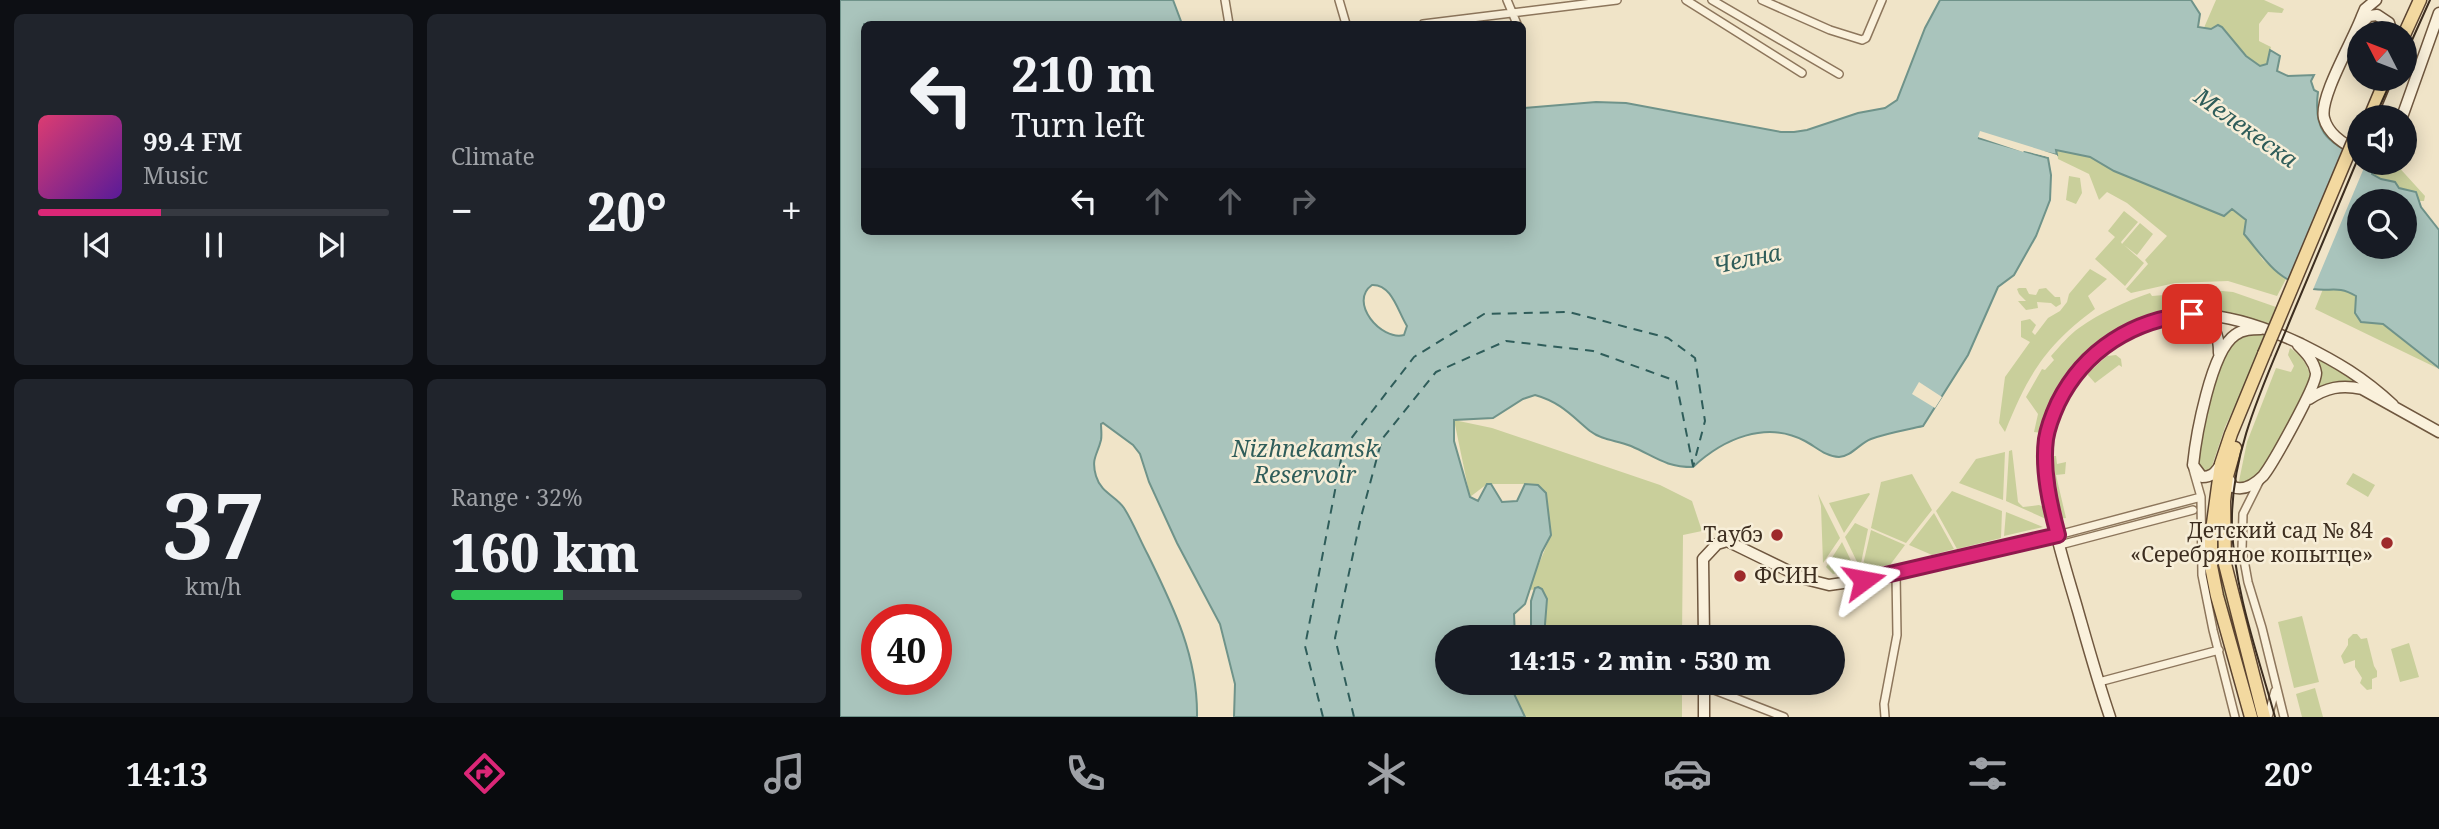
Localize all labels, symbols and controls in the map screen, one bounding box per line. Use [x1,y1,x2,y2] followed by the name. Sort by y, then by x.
[2347,21,2417,91] north arrow
[2347,21,2417,259] map controls
[1011,40,1155,106] text: 210 m
[896,49,987,140] icon: left
[2188,79,2305,175] water label: Мелекеска
[1011,103,1145,146] text: Turn left
[2347,105,2417,175] button: sound
[143,123,242,159] text: 99.4 FM
[451,140,535,172] text: Climate
[143,159,208,191] text: Music
[587,175,667,246] text: 20°
[1065,182,1103,220] icon: left
[1138,182,1176,220] icon: ahead
[1211,182,1249,220] icon: ahead
[1284,182,1322,220] icon: right
[451,184,473,236] text: −
[781,184,802,236] text: +
[2347,189,2417,259] button: search
[78,226,116,264] icon: previous
[195,226,233,264] icon: pause
[312,226,350,264] icon: next
[1710,235,1784,281] water label: Челна
[2162,284,2222,344] pin
[2173,295,2211,333] icon: arrive
[1231,432,1379,490] water label: Nizhnekamsk Reservoir
[162,462,265,586] text: 37
[451,481,583,513] text: Range · 32%
[451,516,639,587] text: 160 km
[2130,516,2373,568] place label: Детский сад № 84 «Серебряное копытце»
[1703,520,1763,548] place label: Таубэ
[1769,527,1785,543] marker: Таубэ
[2379,535,2395,551] marker: Детский сад № 84 «Серебряное копытце»
[1827,543,1901,617] position arrow
[1754,561,1819,589] place label: ФСИН
[1732,568,1748,584] marker: ФСИН
[185,570,242,602] text: km/h
[861,604,952,695] speed limit sign: 40
[1509,642,1771,678] text: 14:15 · 2 min · 530 m
[460,749,509,798] icon: directions
[760,749,809,798] icon: music
[1061,749,1110,798] icon: phone
[1362,749,1411,798] icon: climate
[1663,749,1712,798] icon: car
[1963,749,2012,798] icon: filters
[126,752,208,795] text: 14:13
[2264,752,2313,795] text: 20°

